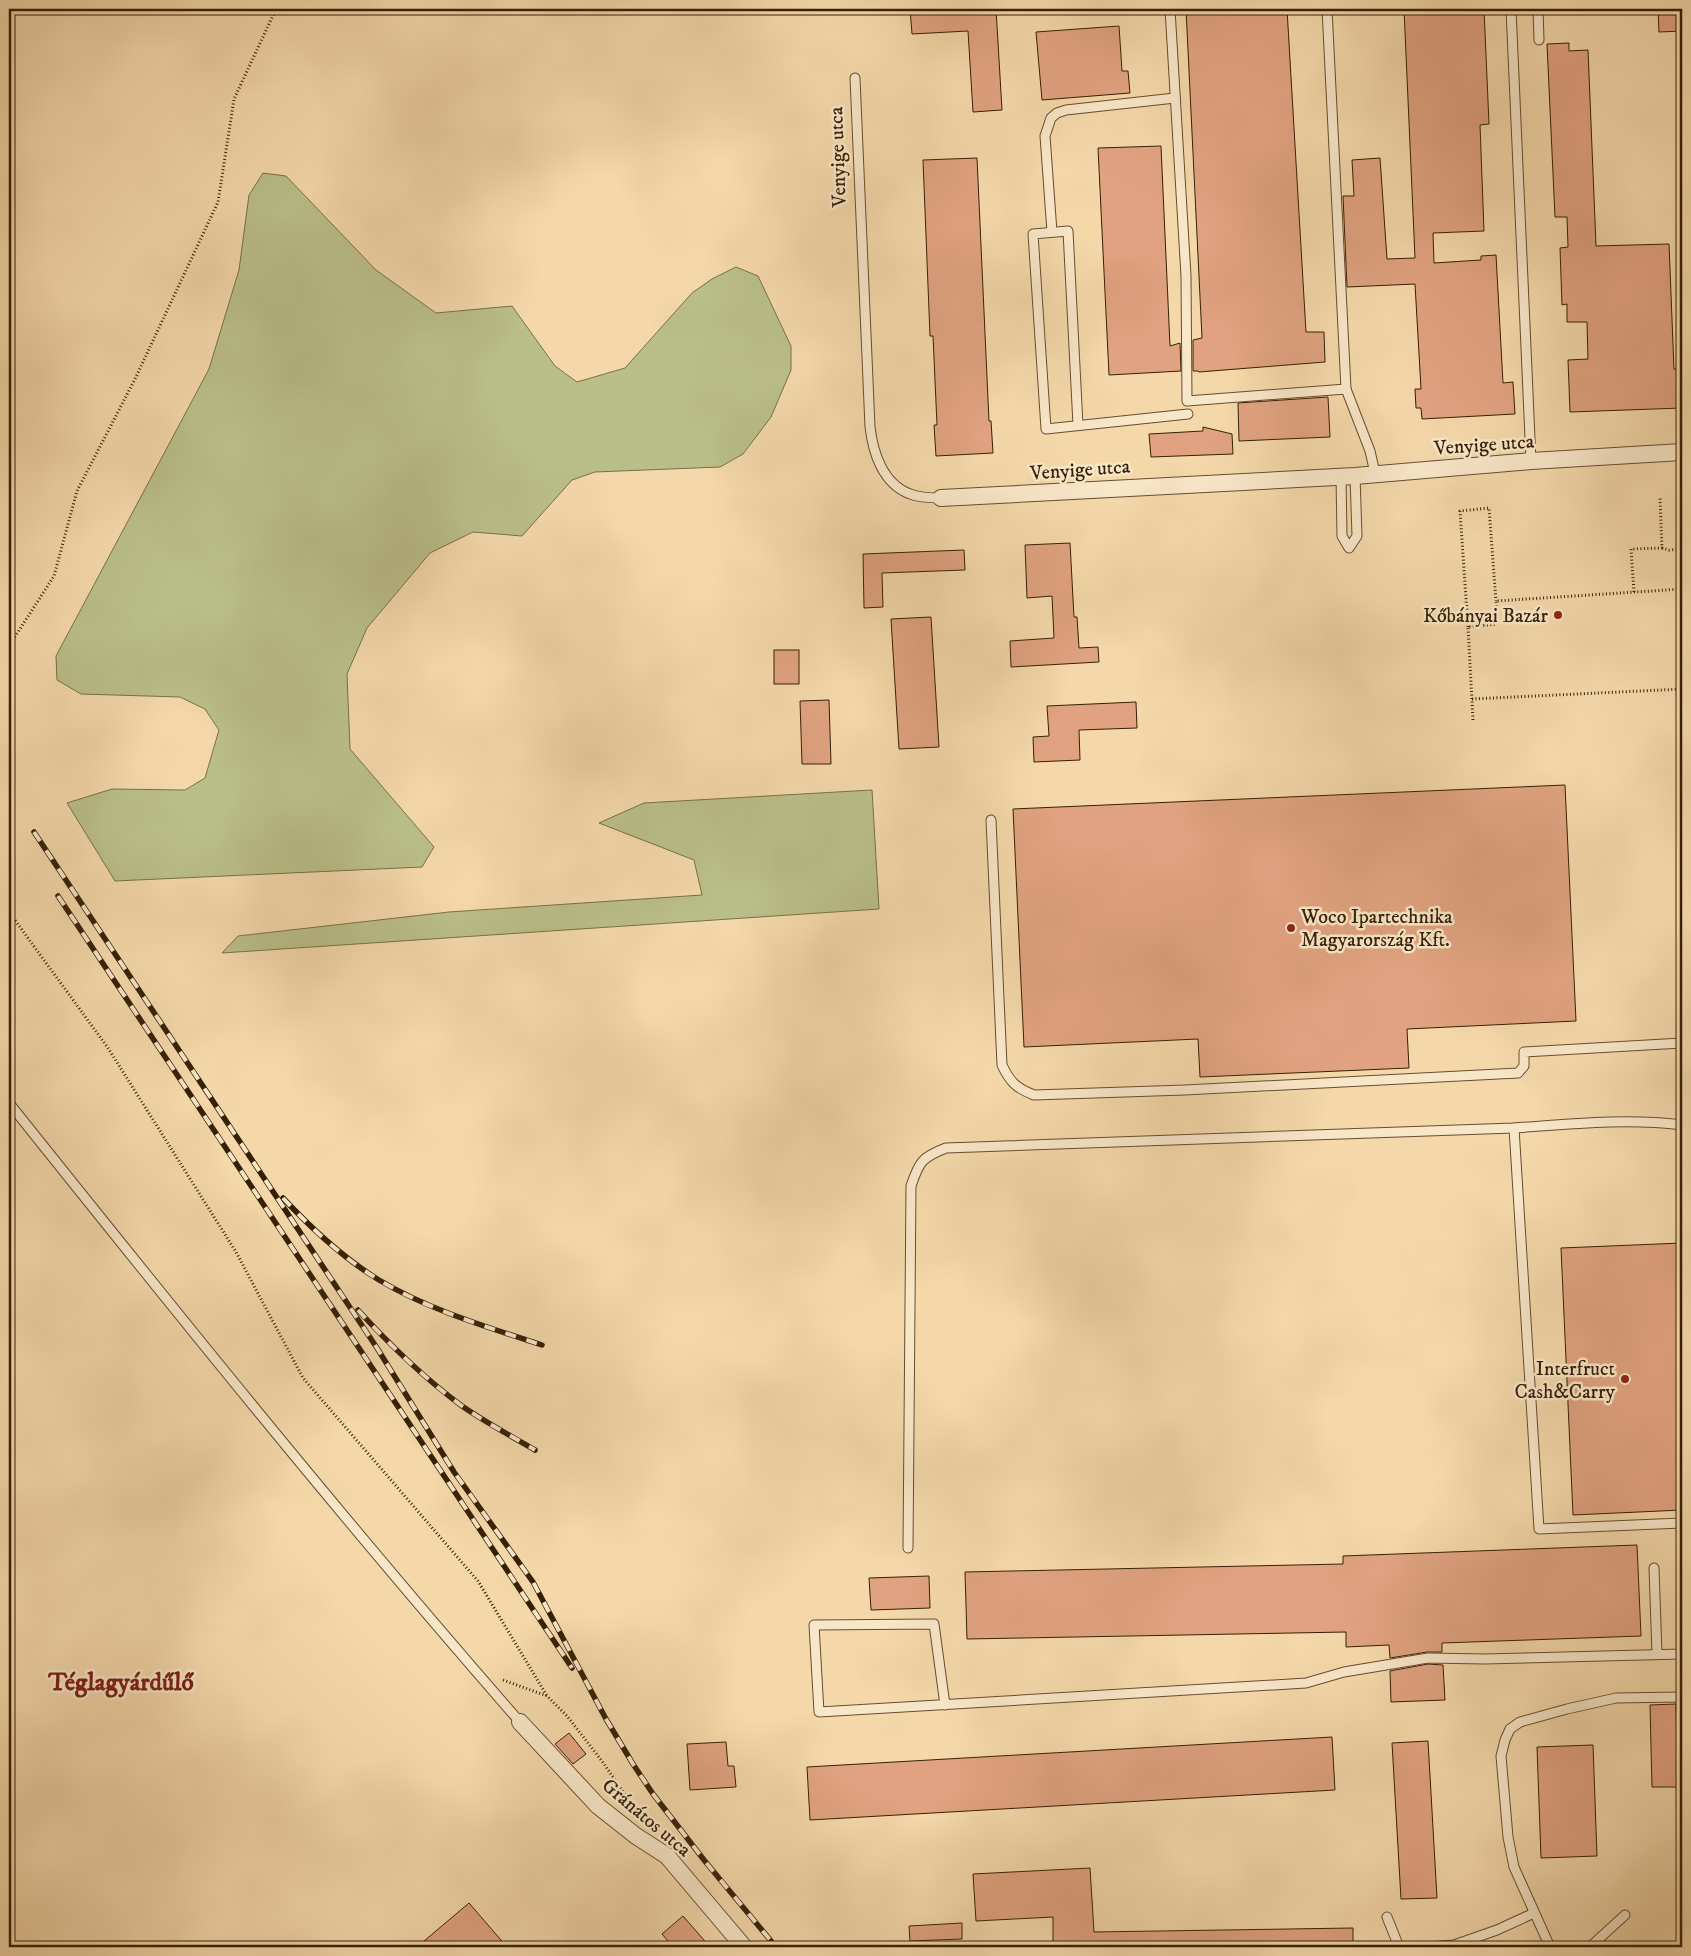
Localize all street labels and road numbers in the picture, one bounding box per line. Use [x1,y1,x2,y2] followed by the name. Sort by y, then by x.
[824,106,853,209] street label: Venyige utca
[1432,429,1536,462] street label: Venyige utca
[1028,454,1132,487] street label: Venyige utca
[596,1773,696,1863] street label: Gránátos utca

